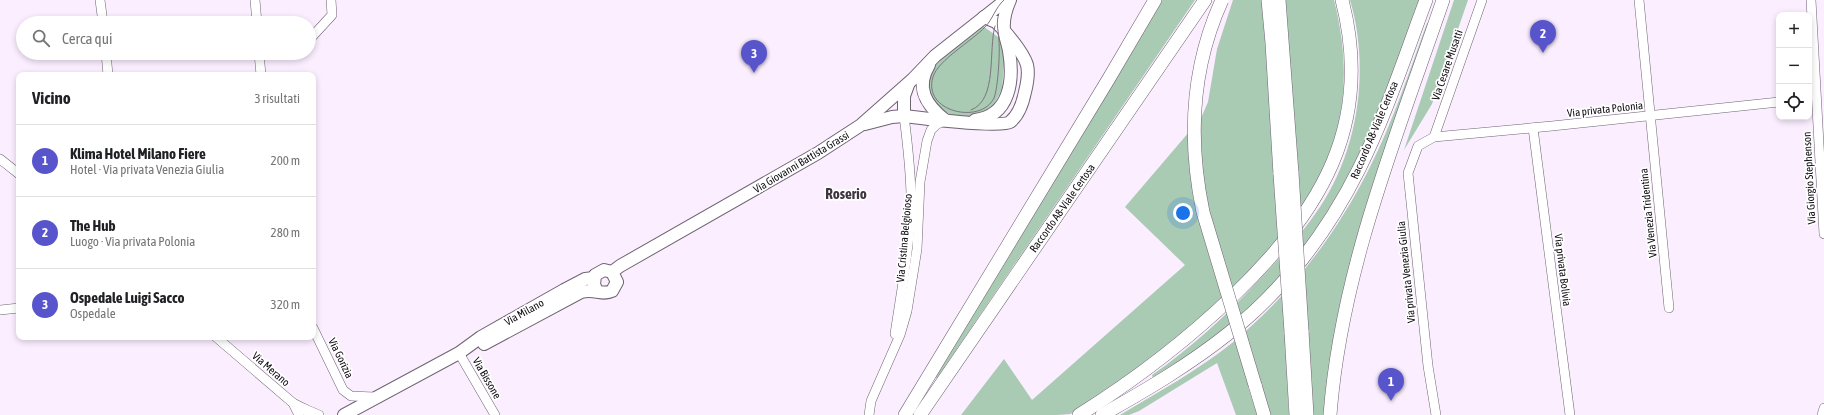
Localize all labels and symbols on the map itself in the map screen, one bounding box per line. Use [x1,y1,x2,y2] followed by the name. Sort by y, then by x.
[1530,20,1556,53] pin: 2
[1429,28,1465,102] street label: Via Cesare Musatti
[741,40,767,73] pin: 3
[1348,79,1400,181] street label: Raccordo A8-Viale Certosa
[1566,99,1644,119] street label: Via privata Polonia
[751,129,851,195] street label: Via Giovanni Battista Grassi
[1801,131,1817,225] street label: Via Giorgio Stephenson
[1027,162,1097,254] street label: Raccordo A8-Viale Certosa
[1637,168,1659,258] street label: Via Venezia Tridentina
[825,185,867,202] district label: Roserio
[894,193,914,283] street label: Via Cristina Belgioioso
[1173,203,1193,223] your location
[1395,220,1417,324] street label: Via privata Venezia Giulia
[1553,233,1573,307] street label: Via privata Bolivia
[502,296,546,328] street label: Via Milano
[326,336,356,380] street label: Via Gorizia
[250,350,292,388] street label: Via Merano
[470,355,504,401] street label: Via Bissone
[1378,368,1404,401] pin: 1

